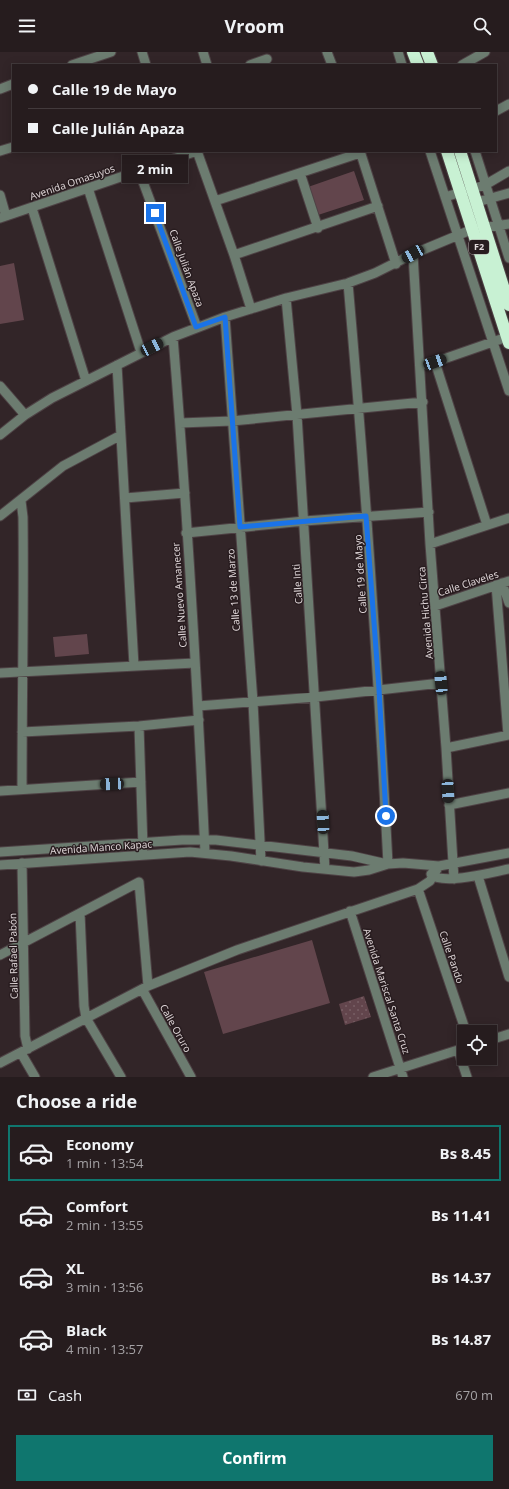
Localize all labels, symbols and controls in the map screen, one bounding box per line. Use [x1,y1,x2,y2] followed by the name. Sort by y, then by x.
[225,14,284,38] text: Vroom
[16,15,38,37] icon: menu
[471,15,493,37] icon: search
[52,79,177,99] text: Calle 19 de Mayo
[52,118,185,138] text: Calle Julián Apaza
[122,155,188,183] callout: 2 min
[137,160,173,178] text: 2 min
[28,161,117,203] street label: Avenida Omasuyos
[146,204,164,222] route end
[166,227,208,309] street label: Calle Julián Apaza
[469,240,489,254] road number: F2
[400,243,426,265] car
[139,336,165,358] car
[422,352,448,372] car
[350,534,370,614] street label: Calle 19 de Mayo
[168,542,190,648] street label: Calle Nuevo Amanecer
[223,548,243,632] street label: Calle 13 de Marzo
[289,563,305,605] street label: Calle Inti
[414,566,436,660] street label: Avenida Hichu Circa
[436,567,500,599] street label: Calle Claveles
[434,671,448,695] car
[100,777,124,791] car
[441,779,455,803] car
[377,807,395,825] route start
[316,810,330,834] car
[50,836,153,858] street label: Avenida Manco Kapac
[5,913,21,999] street label: Calle Rafael Pabón
[360,926,414,1056] street label: Avenida Mariscal Santa Cruz
[436,929,468,985] street label: Calle Pando
[157,1001,195,1055] street label: Calle Oruro
[457,1025,497,1065] map controls
[457,1025,497,1065] button: locate
[16,1089,137,1113] text: Choose a ride
[66,1134,134,1154] text: Economy
[18,1135,54,1171] icon: car
[440,1143,491,1163] text: Bs 8.45
[66,1154,143,1172] text: 1 min · 13:54
[66,1196,128,1216] text: Comfort
[18,1197,54,1233] icon: car
[431,1205,491,1225] text: Bs 11.41
[66,1216,143,1234] text: 2 min · 13:55
[66,1258,84,1278] text: XL
[18,1259,54,1295] icon: car
[431,1267,491,1287] text: Bs 14.37
[66,1278,143,1296] text: 3 min · 13:56
[66,1320,107,1340] text: Black
[18,1321,54,1357] icon: car
[431,1329,491,1349] text: Bs 14.87
[66,1340,143,1358] text: 4 min · 13:57
[16,1384,38,1406] icon: cash
[48,1385,82,1405] text: Cash
[455,1386,493,1404] text: 670 m
[16,1435,493,1481] button: Confirm

